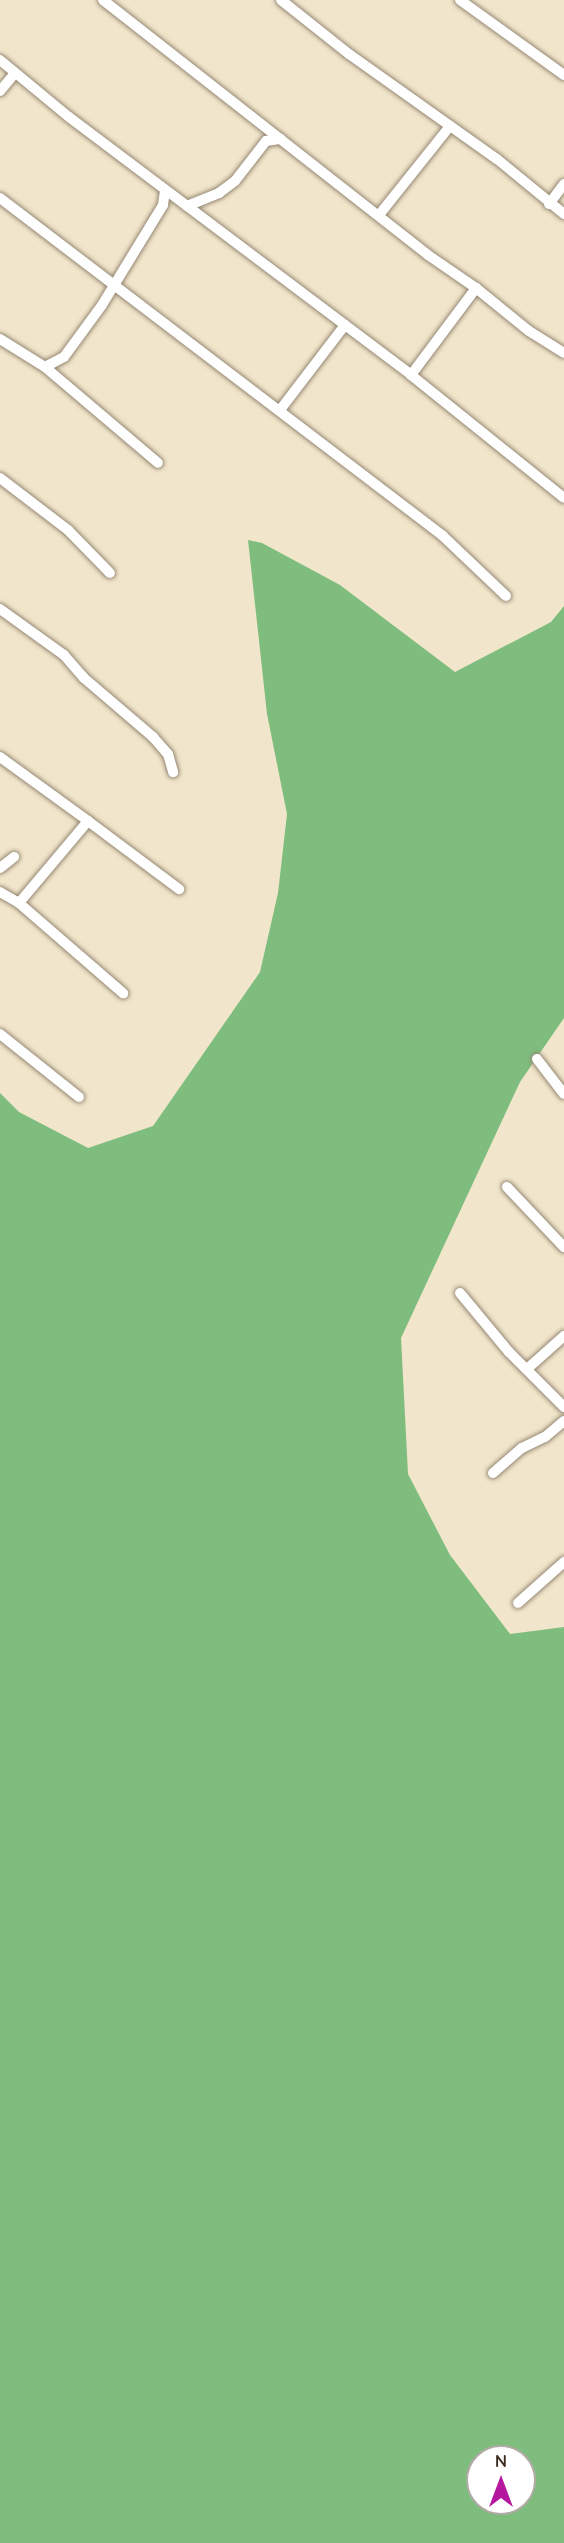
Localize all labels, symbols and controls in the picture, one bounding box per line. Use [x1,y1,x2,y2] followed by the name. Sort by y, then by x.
[466,2445,536,2515] north arrow
[495,2450,507,2472] text: N

